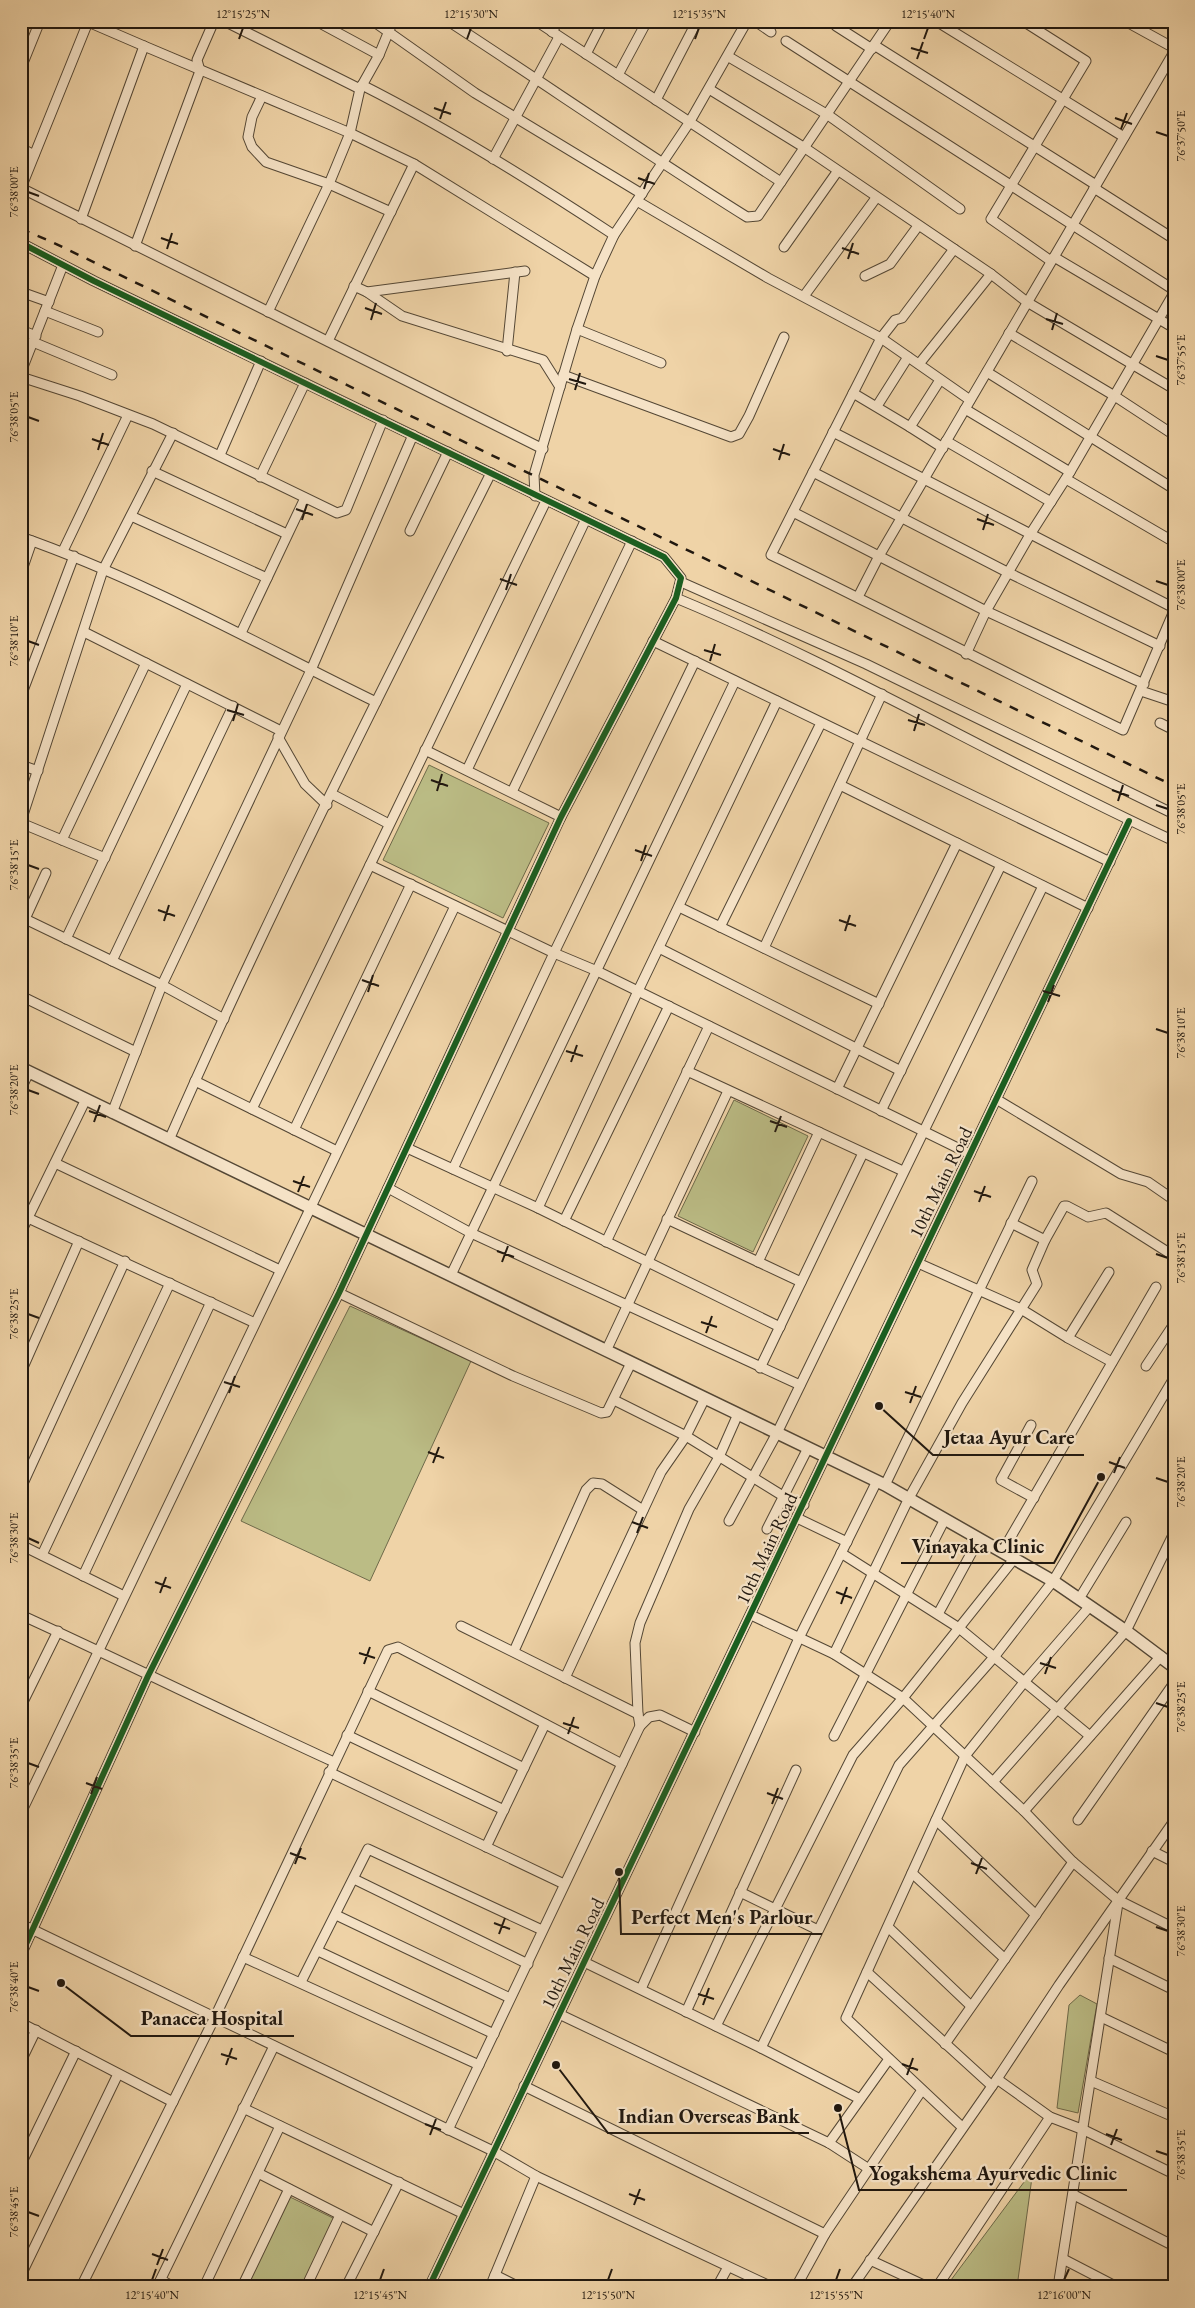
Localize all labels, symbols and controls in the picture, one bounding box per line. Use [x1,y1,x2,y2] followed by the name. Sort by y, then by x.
[216,6,270,22] text: 12°15'25"N
[444,6,498,22] text: 12°15'30"N
[672,6,726,22] text: 12°15'35"N
[901,6,955,22] text: 12°15'40"N
[1173,110,1189,162] text: 76°37'50"E
[6,166,22,218] text: 76°38'00"E
[1173,334,1189,386] text: 76°37'55"E
[6,391,22,443] text: 76°38'05"E
[1173,559,1189,611] text: 76°38'00"E
[6,615,22,667] text: 76°38'10"E
[1173,783,1189,835] text: 76°38'05"E
[6,839,22,891] text: 76°38'15"E
[1173,1007,1189,1059] text: 76°38'10"E
[6,1064,22,1116] text: 76°38'20"E
[903,1122,978,1242] street label: 10th Main Road
[1173,1232,1189,1284] text: 76°38'15"E
[6,1288,22,1340] text: 76°38'25"E
[933,1420,1084,1455] callout: Jetaa Ayur Care
[942,1424,1074,1450] text: Jetaa Ayur Care
[1173,1456,1189,1508] text: 76°38'20"E
[730,1488,803,1608] street label: 10th Main Road
[6,1512,22,1564] text: 76°38'30"E
[901,1528,1054,1563] callout: Vinayaka Clinic
[912,1533,1044,1559] text: Vinayaka Clinic
[1173,1681,1189,1733] text: 76°38'25"E
[6,1737,22,1789] text: 76°38'35"E
[535,1893,610,2013] street label: 10th Main Road
[621,1899,822,1934] callout: Perfect Men's Parlour
[631,1904,813,1930] text: Perfect Men's Parlour
[1173,1905,1189,1957] text: 76°38'30"E
[6,1961,22,2013] text: 76°38'40"E
[131,2001,294,2036] callout: Panacea Hospital
[141,2005,284,2031] text: Panacea Hospital
[608,2098,809,2133] callout: Indian Overseas Bank
[618,2103,801,2129] text: Indian Overseas Bank
[1173,2129,1189,2181] text: 76°38'35"E
[859,2155,1127,2190] callout: Yogakshema Ayurvedic Clinic
[869,2160,1117,2186] text: Yogakshema Ayurvedic Clinic
[6,2186,22,2238] text: 76°38'45"E
[125,2287,179,2303] text: 12°15'40"N
[353,2287,407,2303] text: 12°15'45"N
[581,2287,635,2303] text: 12°15'50"N
[809,2287,863,2303] text: 12°15'55"N
[1037,2287,1091,2303] text: 12°16'00"N

